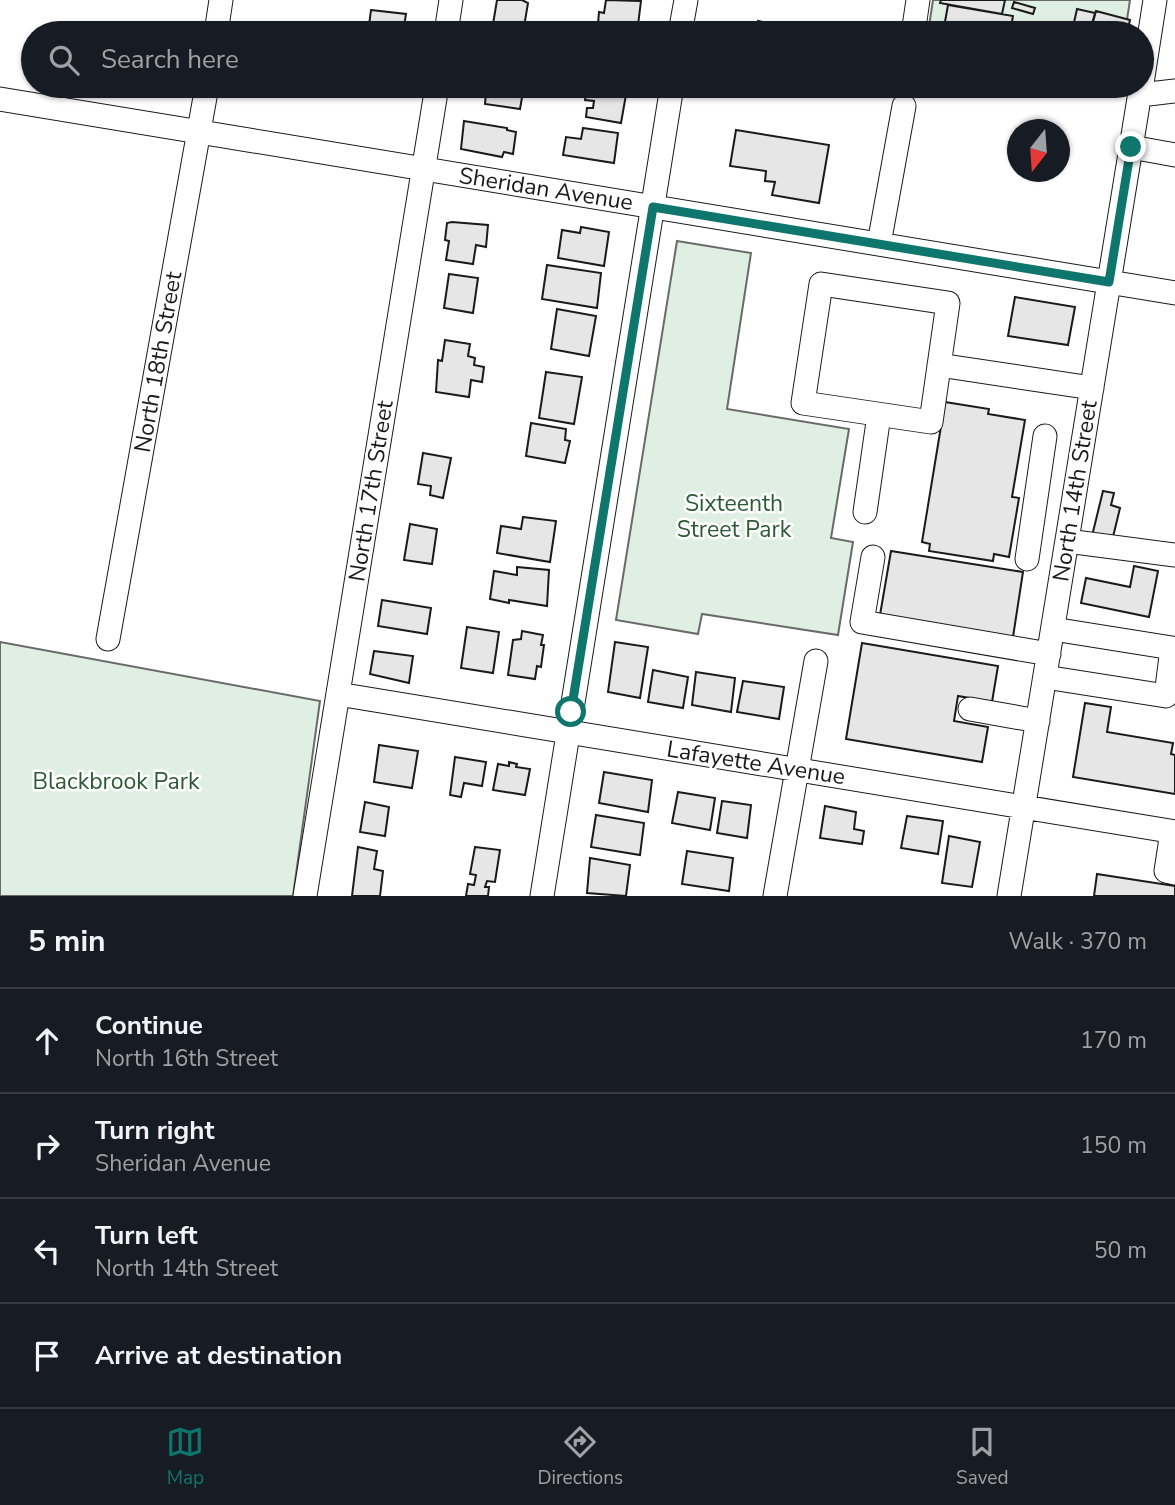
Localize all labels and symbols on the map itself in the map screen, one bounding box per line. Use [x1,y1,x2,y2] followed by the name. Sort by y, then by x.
[1007,119,1070,182] north arrow
[1115,131,1146,162] route end
[457,160,635,218] street label: Sheridan Avenue
[127,268,189,455] street label: North 18th Street
[341,397,401,584] street label: North 17th Street
[1045,397,1105,584] street label: North 14th Street
[677,488,792,545] park label: Sixteenth Street Park
[555,696,586,727] route start
[665,734,847,792] street label: Lafayette Avenue
[32,766,200,797] park label: Blackbrook Park

